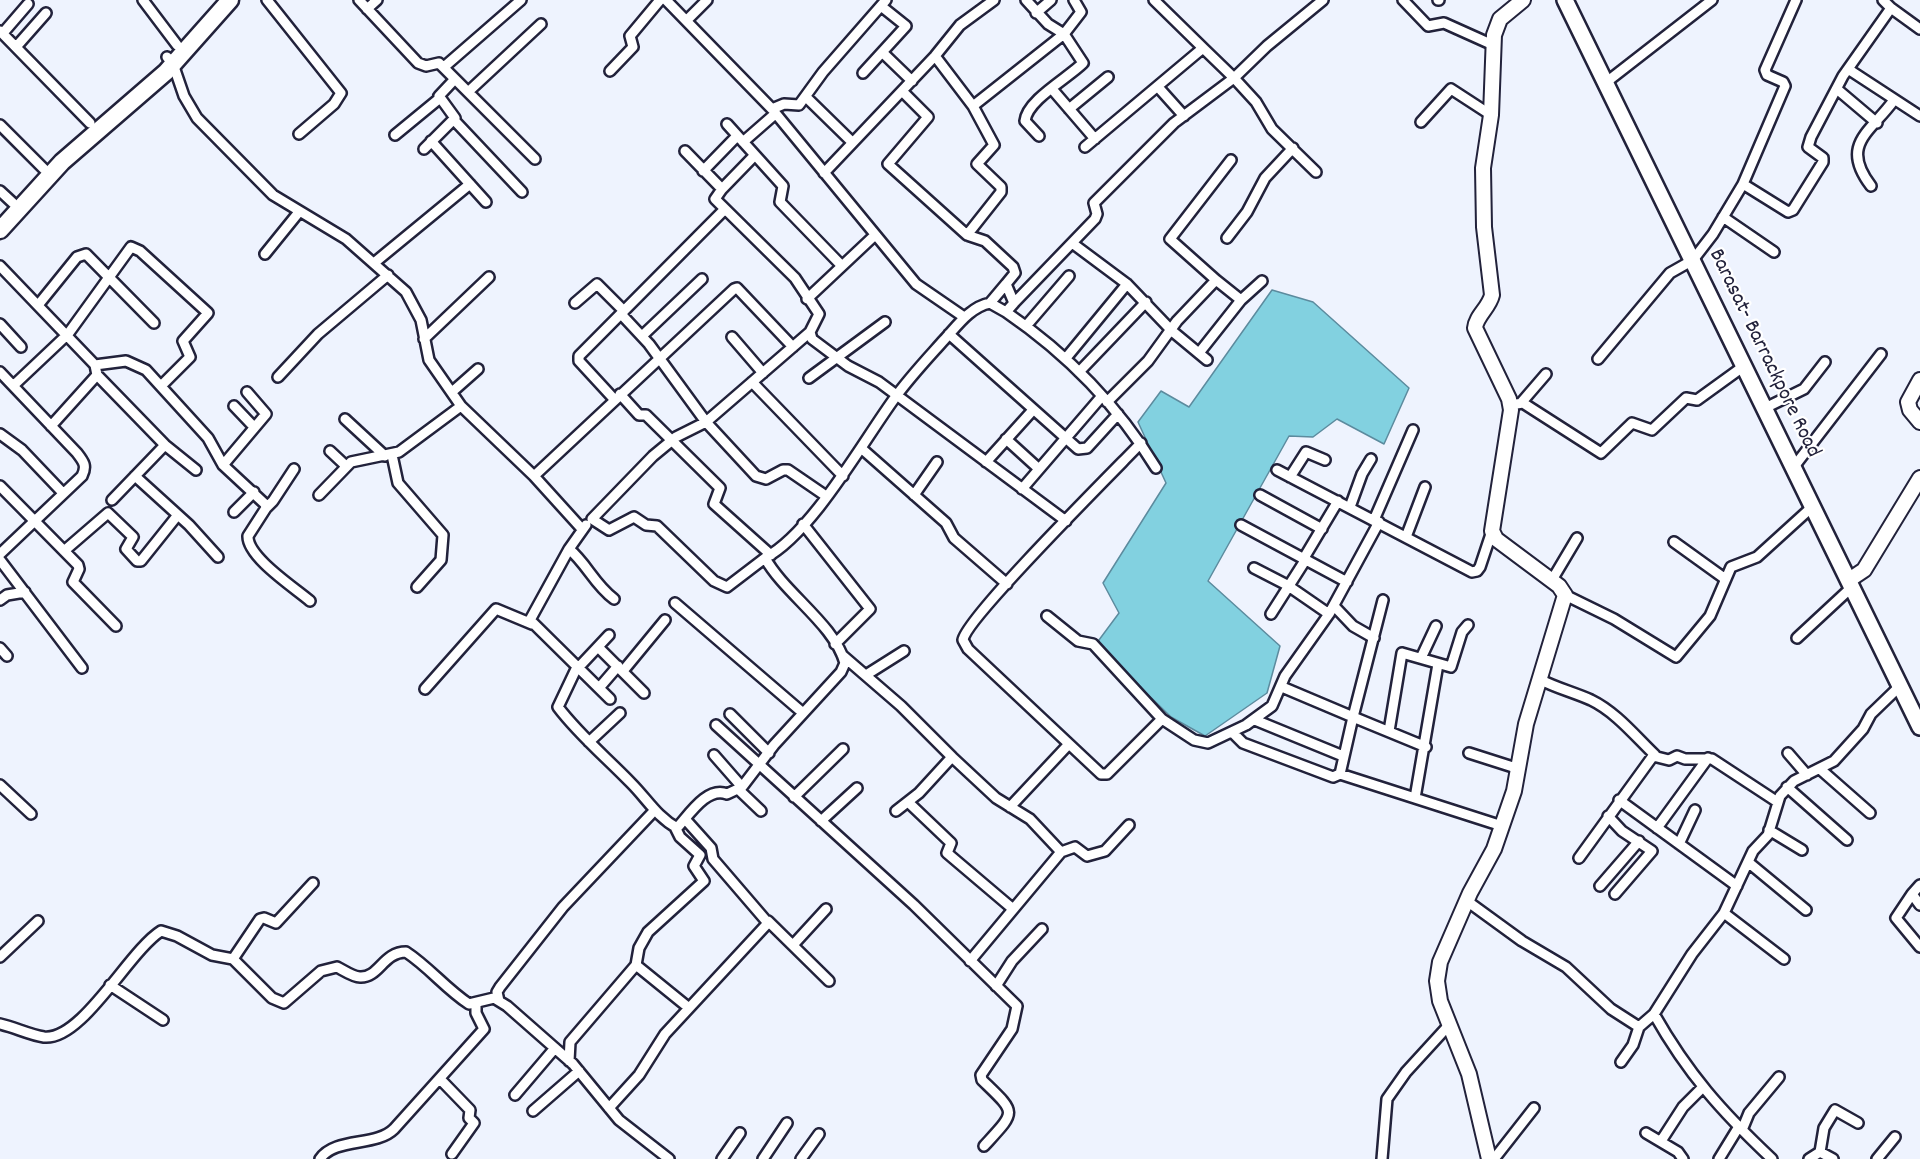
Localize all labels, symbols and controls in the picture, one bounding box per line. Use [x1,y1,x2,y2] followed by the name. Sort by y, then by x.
[1701,245,1825,463] street label: Barasat- Barrackpore Road

